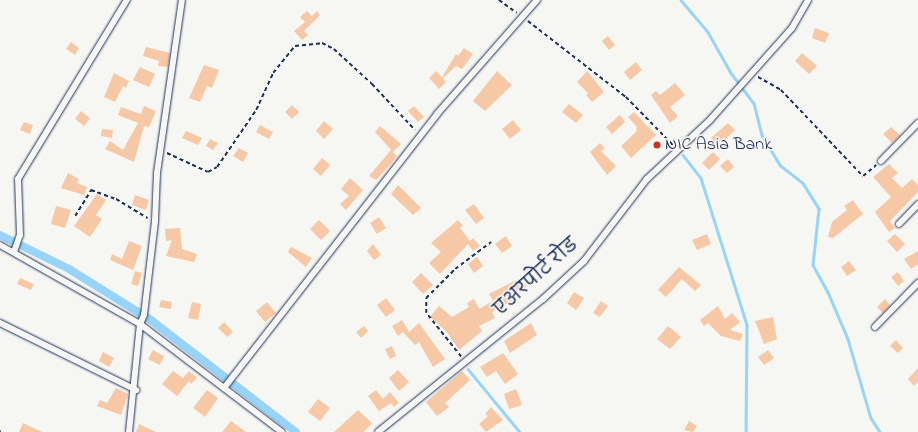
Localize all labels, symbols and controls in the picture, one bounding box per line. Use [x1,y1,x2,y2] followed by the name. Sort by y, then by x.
[665,134,772,156] place label: NIC Asia Bank
[652,140,662,150] marker: NIC Asia Bank
[491,235,583,321] street label: एअरपोर्ट रोड

